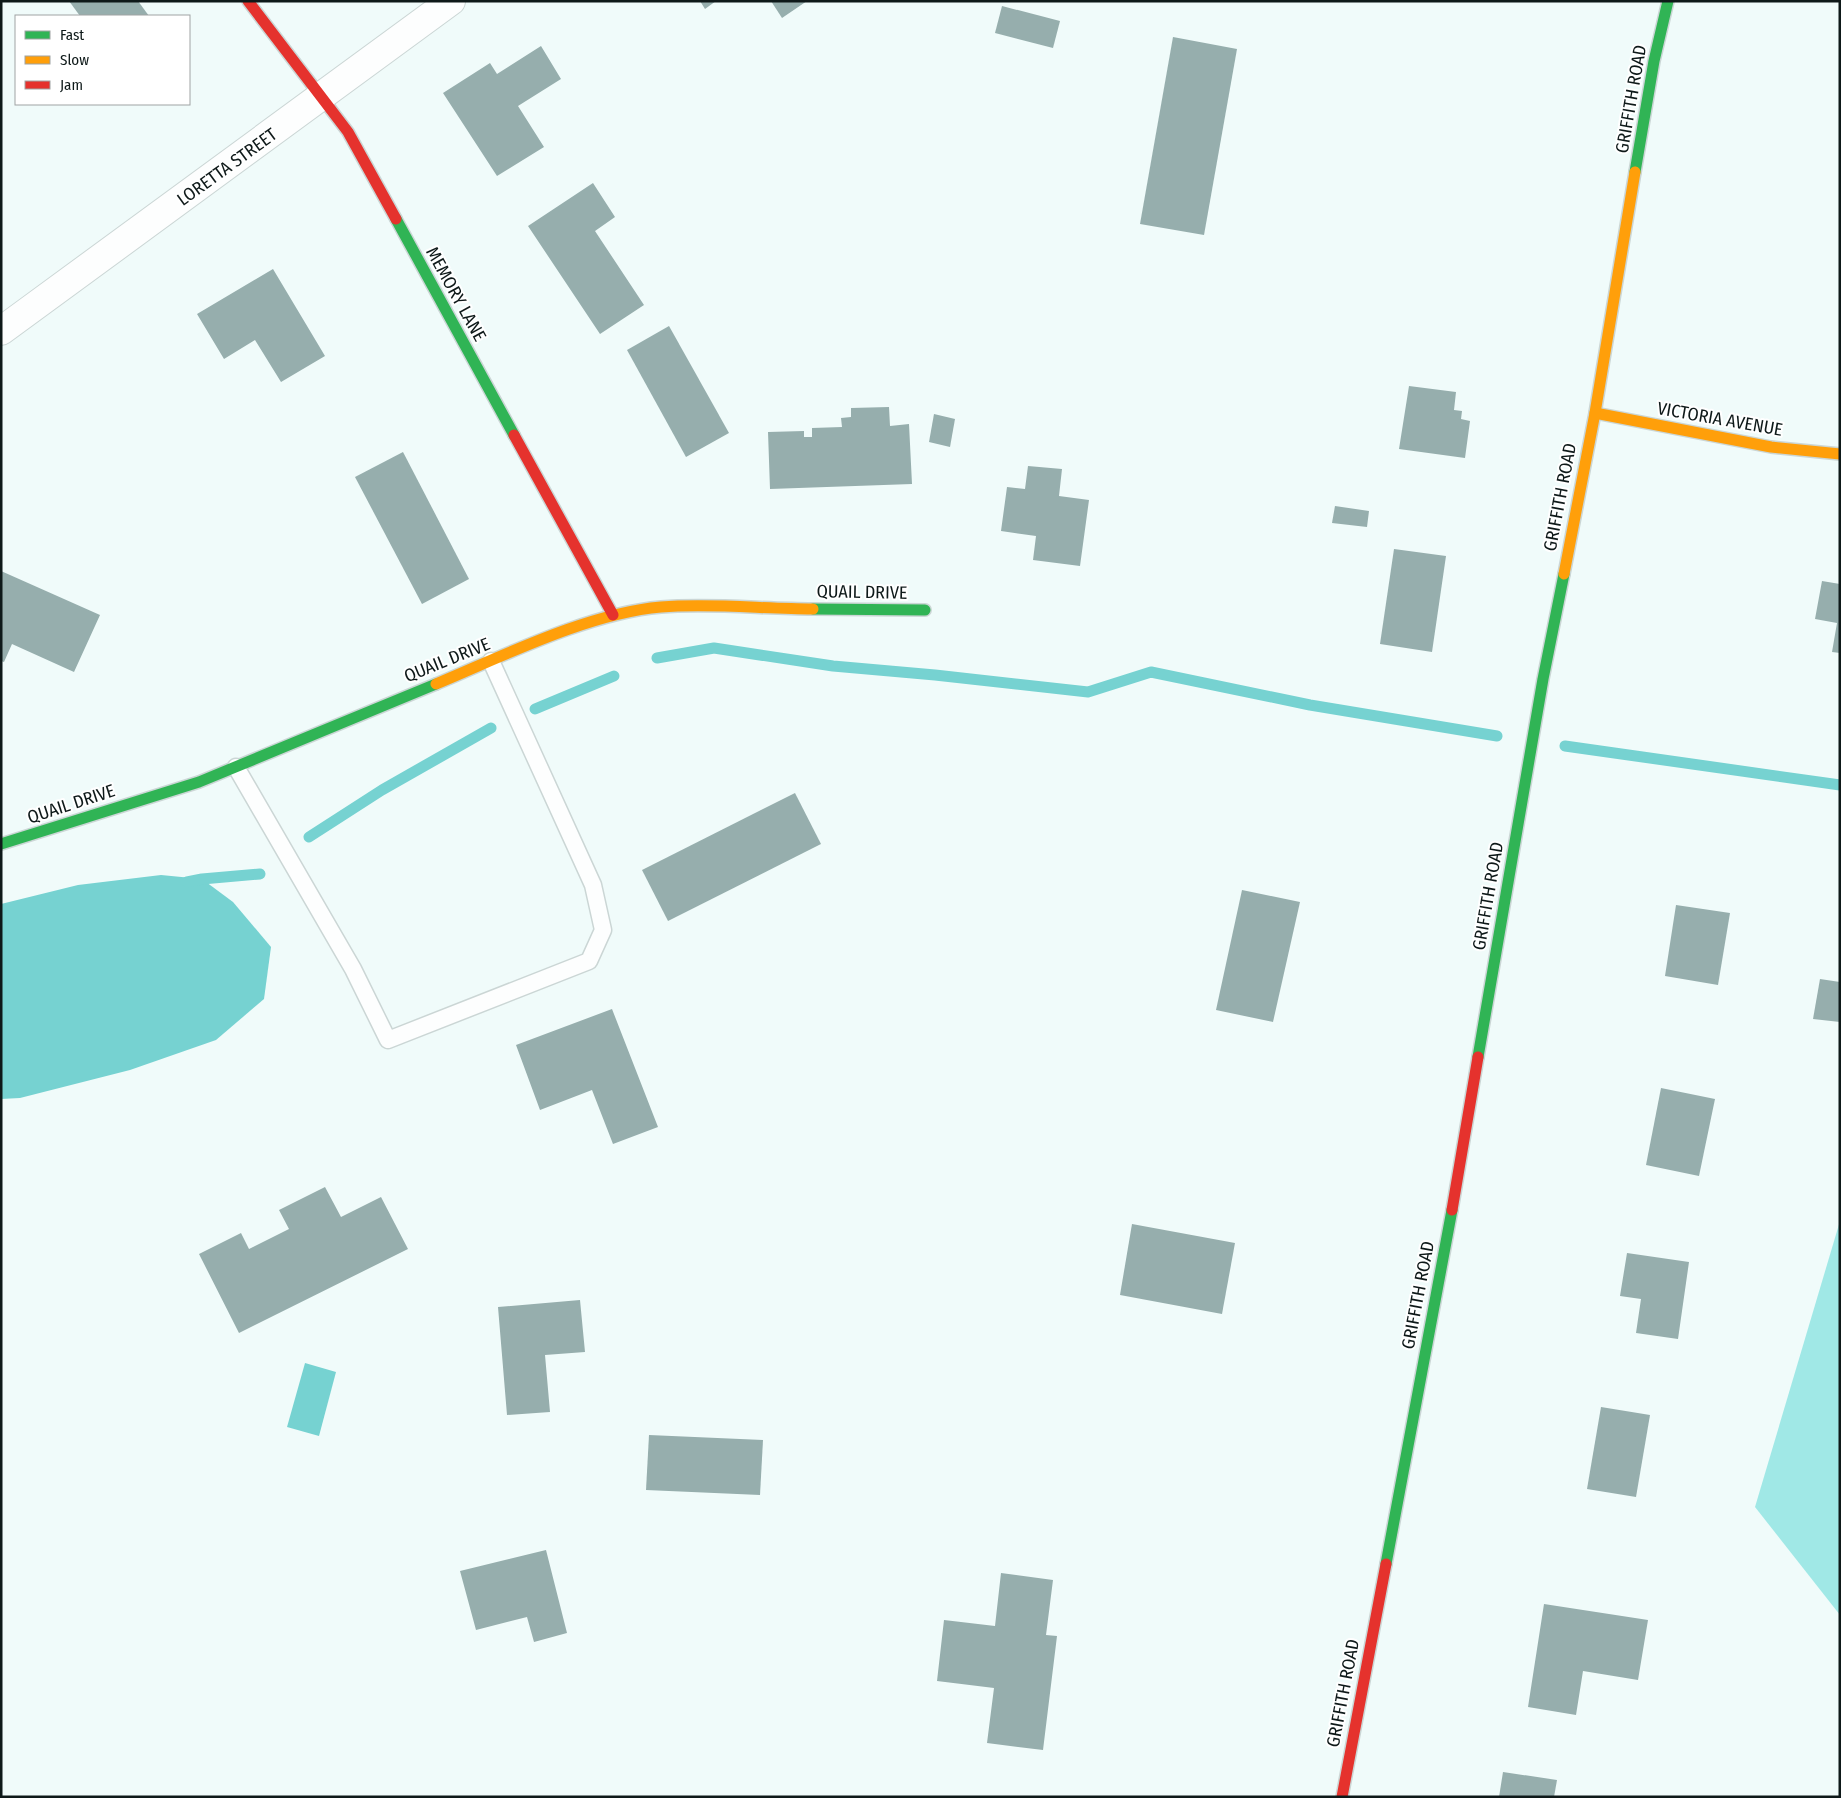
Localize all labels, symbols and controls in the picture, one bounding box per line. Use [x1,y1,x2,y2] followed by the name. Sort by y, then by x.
[15,15,190,105] legend
[60,26,84,44] text: Fast
[1611,43,1651,155] street label: GRIFFITH ROAD
[60,51,89,69] text: Slow
[60,76,83,94] text: Jam
[173,123,282,211] street label: LORETTA STREET
[421,243,491,345] street label: MEMORY LANE
[1656,397,1784,441] street label: VICTORIA AVENUE
[1539,441,1581,553] street label: GRIFFITH ROAD
[816,580,908,604] street label: QUAIL DRIVE
[401,633,493,687] street label: QUAIL DRIVE
[24,780,118,828] street label: QUAIL DRIVE
[1468,840,1508,952] street label: GRIFFITH ROAD
[1397,1239,1439,1351] street label: GRIFFITH ROAD
[1322,1637,1364,1749] street label: GRIFFITH ROAD

